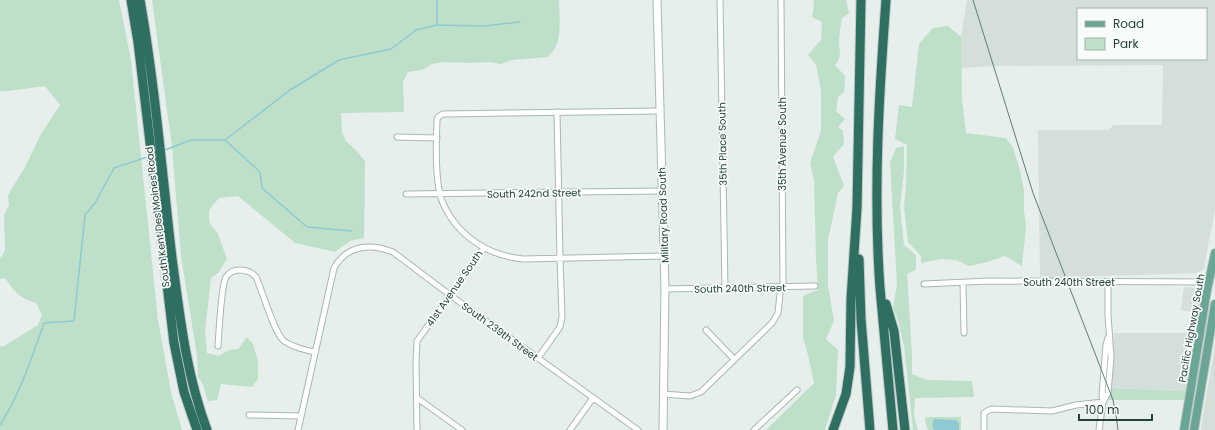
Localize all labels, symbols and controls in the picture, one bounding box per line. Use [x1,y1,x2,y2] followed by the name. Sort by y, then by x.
[1077,8,1207,60] legend
[1113,15,1144,32] text: Road
[1113,35,1140,52] text: Park
[775,97,790,191] street label: 35th Avenue South
[714,102,731,186] street label: 35th Place South
[141,146,174,288] street label: South Kent Des Moines Road
[654,167,673,263] street label: Military Road South
[487,185,582,202] street label: South 242nd Street
[422,247,486,329] street label: 41st Avenue South
[1175,273,1208,384] street label: Pacific Highway South
[1023,275,1115,290] street label: South 240th Street
[694,280,786,297] street label: South 240th Street
[458,299,541,365] street label: South 239th Street
[1079,396,1152,422] scale bar
[1085,401,1119,418] text: 100 m

